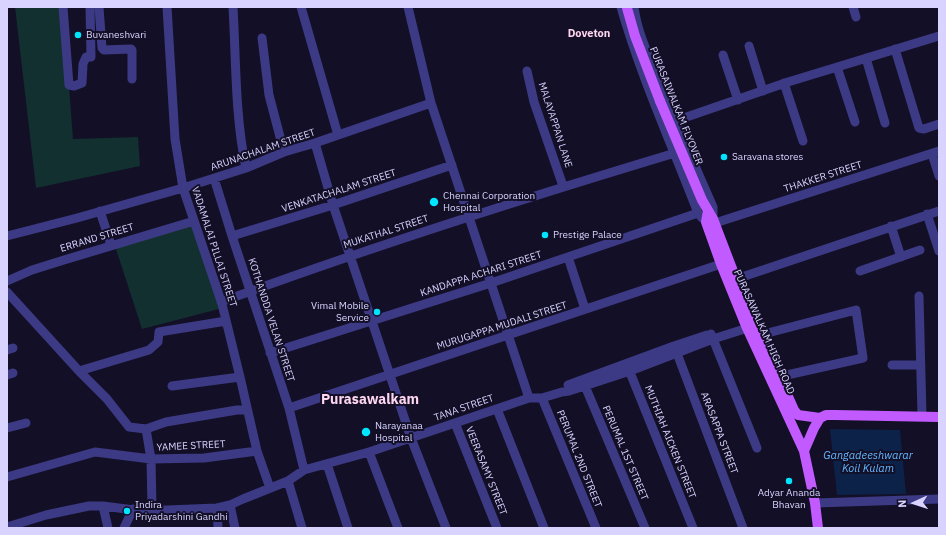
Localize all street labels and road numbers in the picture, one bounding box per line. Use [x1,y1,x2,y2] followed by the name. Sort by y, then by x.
[647,45,705,167] street label: PURASAIWALKAM FLYOVER
[535,81,575,169] street label: MALAYAPPAN LANE
[209,126,317,174] street label: ARUNACHALAM STREET
[782,159,864,195] street label: THAKKER STREET
[280,167,398,215] street label: VENKATACHALAM STREET
[189,185,239,309] street label: VADAMALAI PILLAI STREET
[342,213,430,251] street label: MUKATHAL STREET
[59,221,135,255] street label: ERRAND STREET
[419,249,543,299] street label: KANDAPPA ACHARI STREET
[245,257,297,383] street label: KOTHANDDA VELAN STREET
[731,268,797,396] street label: PURASAWALKAM HIGH ROAD
[435,299,569,353] street label: MURUGAPPA MUDALI STREET
[642,384,698,500] street label: MUTHIAH AICKEN STREET
[698,390,740,476] street label: ARASAPPA STREET
[432,392,496,424] street label: TANA STREET
[600,404,650,502] street label: PERUMAL 1ST STREET
[554,408,604,510] street label: PERUMAL 2ND STREET
[463,425,509,517] street label: VEERASAMY STREET
[156,438,226,454] street label: YAMEE STREET

